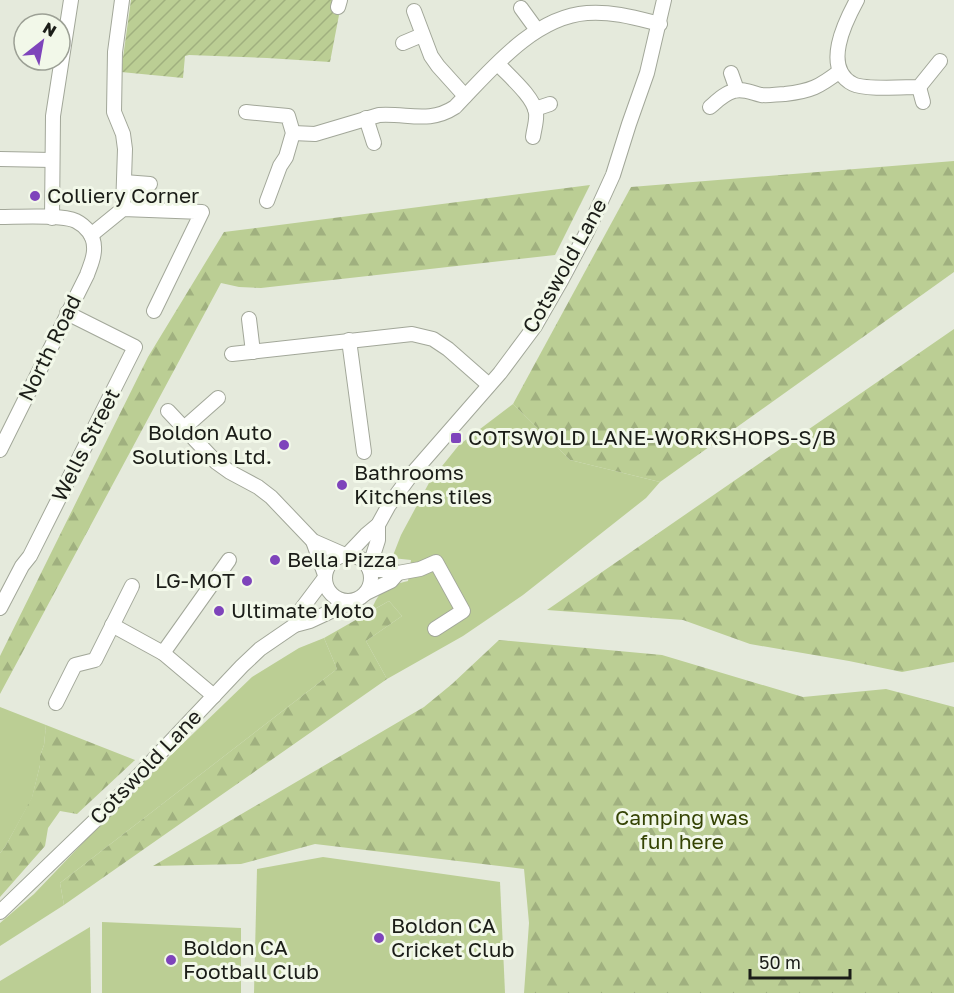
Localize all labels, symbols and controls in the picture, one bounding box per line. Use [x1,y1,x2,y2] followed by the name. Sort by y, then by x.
[12,12,72,72] north arrow
[39,17,60,41] text: N
[47,182,199,208] place label: Colliery Corner
[28,189,42,203] marker: Colliery Corner
[516,194,612,337] street label: Cotswold Lane
[12,290,86,405] street label: North Road
[45,384,125,505] street label: Wells Street
[132,419,272,469] place label: Boldon Auto Solutions Ltd.
[468,424,836,450] place label: COTSWOLD LANE-WORKSHOPS-S/B
[449,431,463,445] marker: COTSWOLD LANE-WORKSHOPS-S/B
[277,438,291,452] marker: Boldon Auto Solutions Ltd.
[354,459,492,509] place label: Bathrooms Kitchens tiles
[335,478,349,492] marker: Bathrooms Kitchens tiles
[287,546,397,572] place label: Bella Pizza
[268,553,282,567] marker: Bella Pizza
[155,567,235,593] place label: LG-MOT
[240,574,254,588] marker: LG-MOT
[231,597,374,623] place label: Ultimate Moto
[212,604,226,618] marker: Ultimate Moto
[84,703,207,829] street label: Cotswold Lane
[615,804,749,854] park label: Camping was fun here
[391,912,514,962] place label: Boldon CA Cricket Club
[372,931,386,945] marker: Boldon CA Cricket Club
[183,934,319,984] place label: Boldon CA Football Club
[750,942,850,980] scale bar
[759,951,801,973] text: 50 m
[164,953,178,967] marker: Boldon CA Football Club

